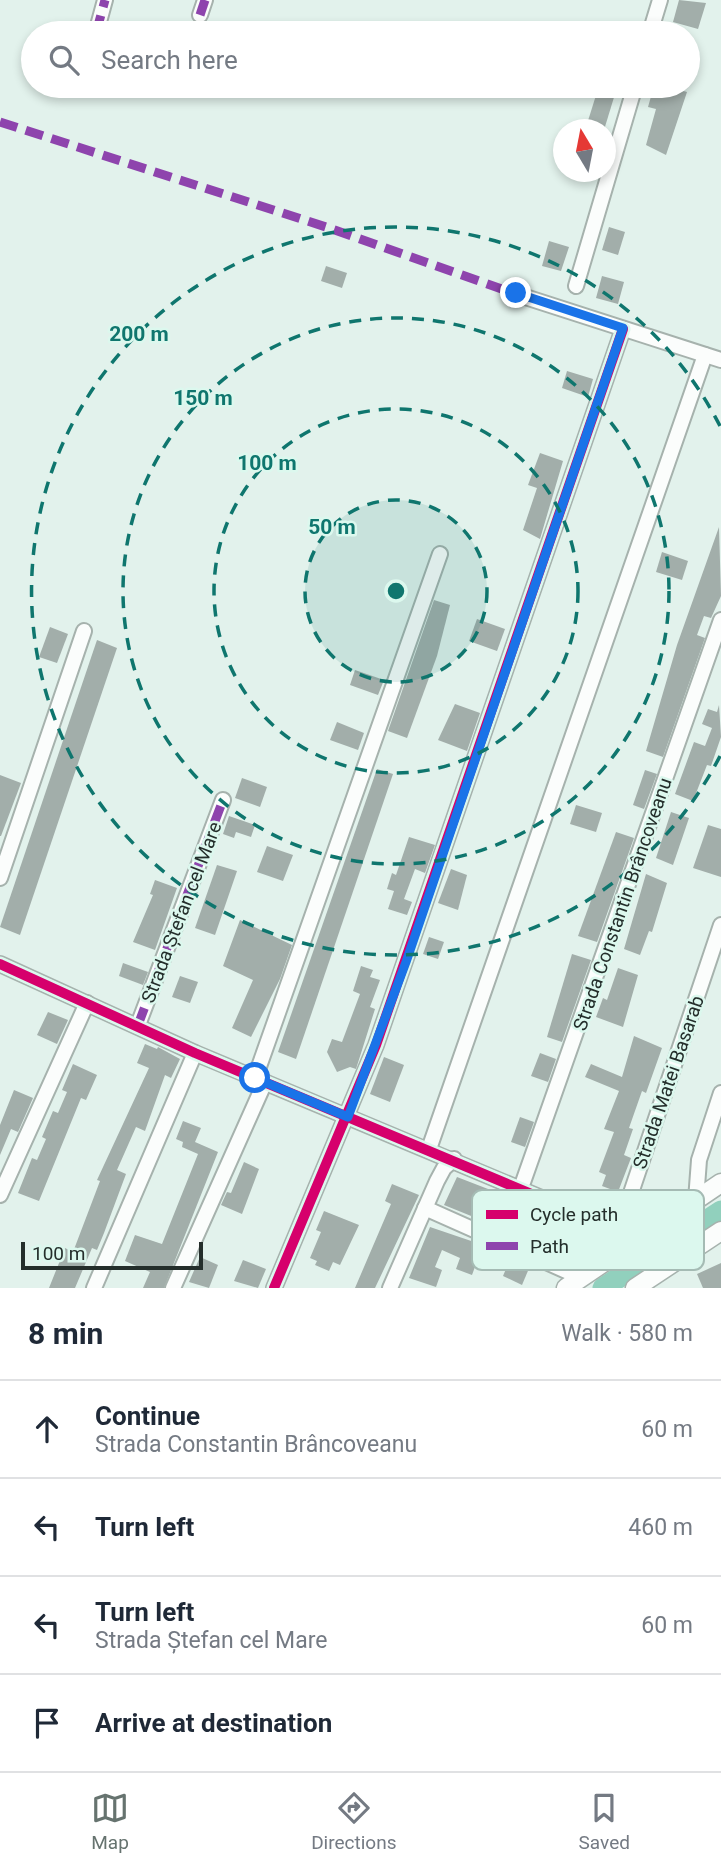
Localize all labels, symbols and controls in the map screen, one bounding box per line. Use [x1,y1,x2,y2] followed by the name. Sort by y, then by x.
[21,21,700,98] search box
[45,41,83,79] icon: search
[101,45,238,75] text: Search here
[553,119,616,182] north arrow
[500,277,531,308] route end
[109,322,169,346] text: 200 m
[173,386,233,410] text: 150 m
[237,451,297,475] text: 100 m
[308,515,356,539] text: 50 m
[384,579,408,603] centre of rings
[568,775,677,1034] street label: Strada Constantin Brâncoveanu
[136,818,227,1006] street label: Strada Ștefan cel Mare
[628,993,709,1172] street label: Strada Matei Basarab
[239,1062,270,1093] route start
[472,1190,704,1270] legend
[530,1203,618,1226] text: Cycle path
[530,1235,569,1258] text: Path
[21,1239,203,1271] scale bar
[32,1242,85,1265] text: 100 m
[28,1316,103,1351] text: 8 min
[561,1320,693,1347] text: Walk · 580 m
[95,1401,200,1431] text: Continue
[28,1410,66,1448] icon: ahead
[641,1416,693,1443] text: 60 m
[95,1431,417,1458] text: Strada Constantin Brâncoveanu
[28,1508,66,1546] icon: left
[95,1512,194,1542] text: Turn left
[628,1514,693,1541] text: 460 m
[95,1597,194,1627] text: Turn left
[28,1606,66,1644] icon: left
[641,1612,693,1639] text: 60 m
[95,1627,327,1654] text: Strada Ștefan cel Mare
[28,1704,66,1742] icon: arrive
[95,1708,332,1738] text: Arrive at destination
[91,1789,129,1854] tab: Map
[311,1789,396,1854] tab: Directions
[579,1789,630,1854] tab: Saved

